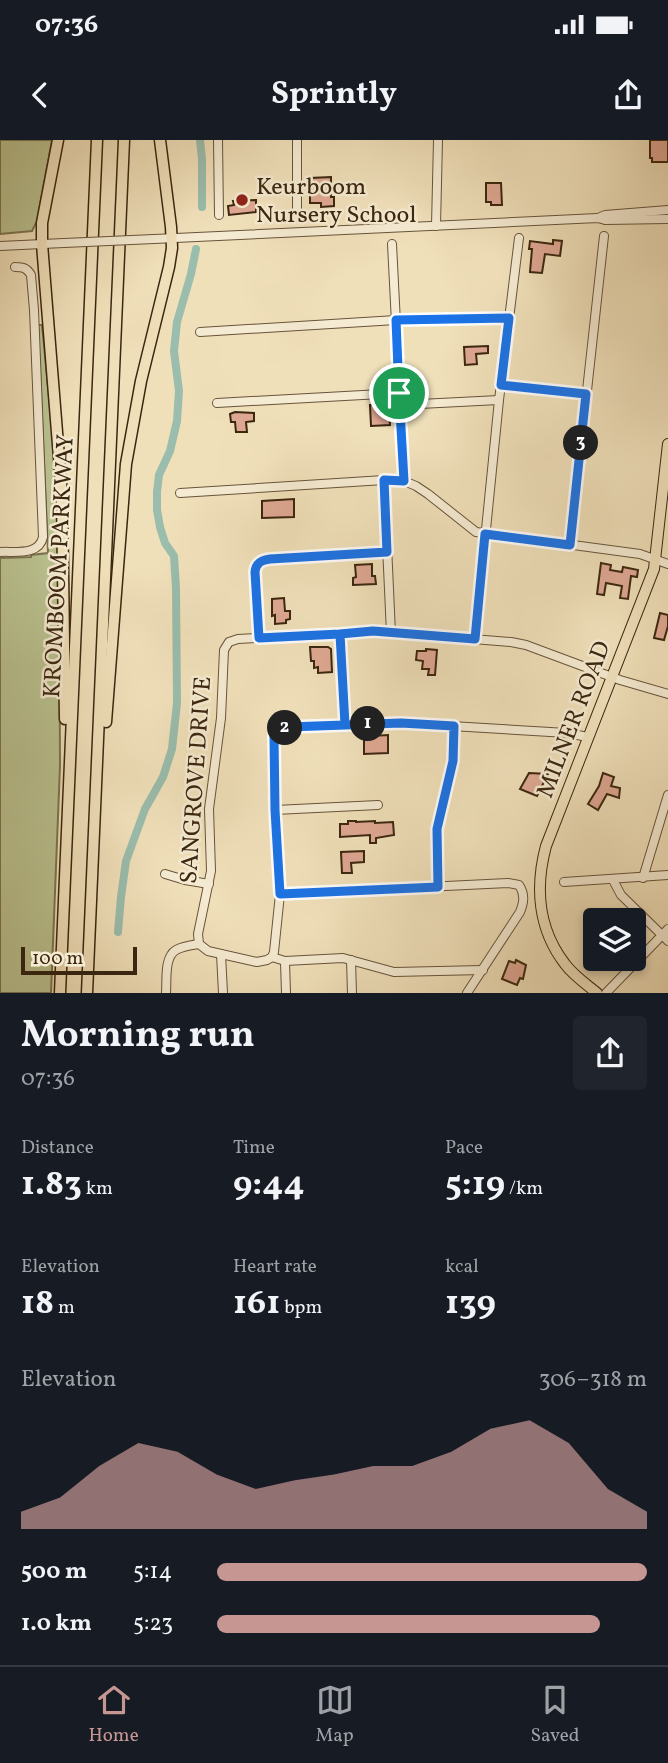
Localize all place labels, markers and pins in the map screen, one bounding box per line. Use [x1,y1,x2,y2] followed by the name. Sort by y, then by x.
[256,171,416,233] place label: Keurboom Nursery School
[234,192,250,208] marker: Keurboom Nursery School
[369,363,429,423] pin
[564,426,598,460] pin: 3
[350,706,386,742] pin: 1
[268,710,302,746] pin: 2

